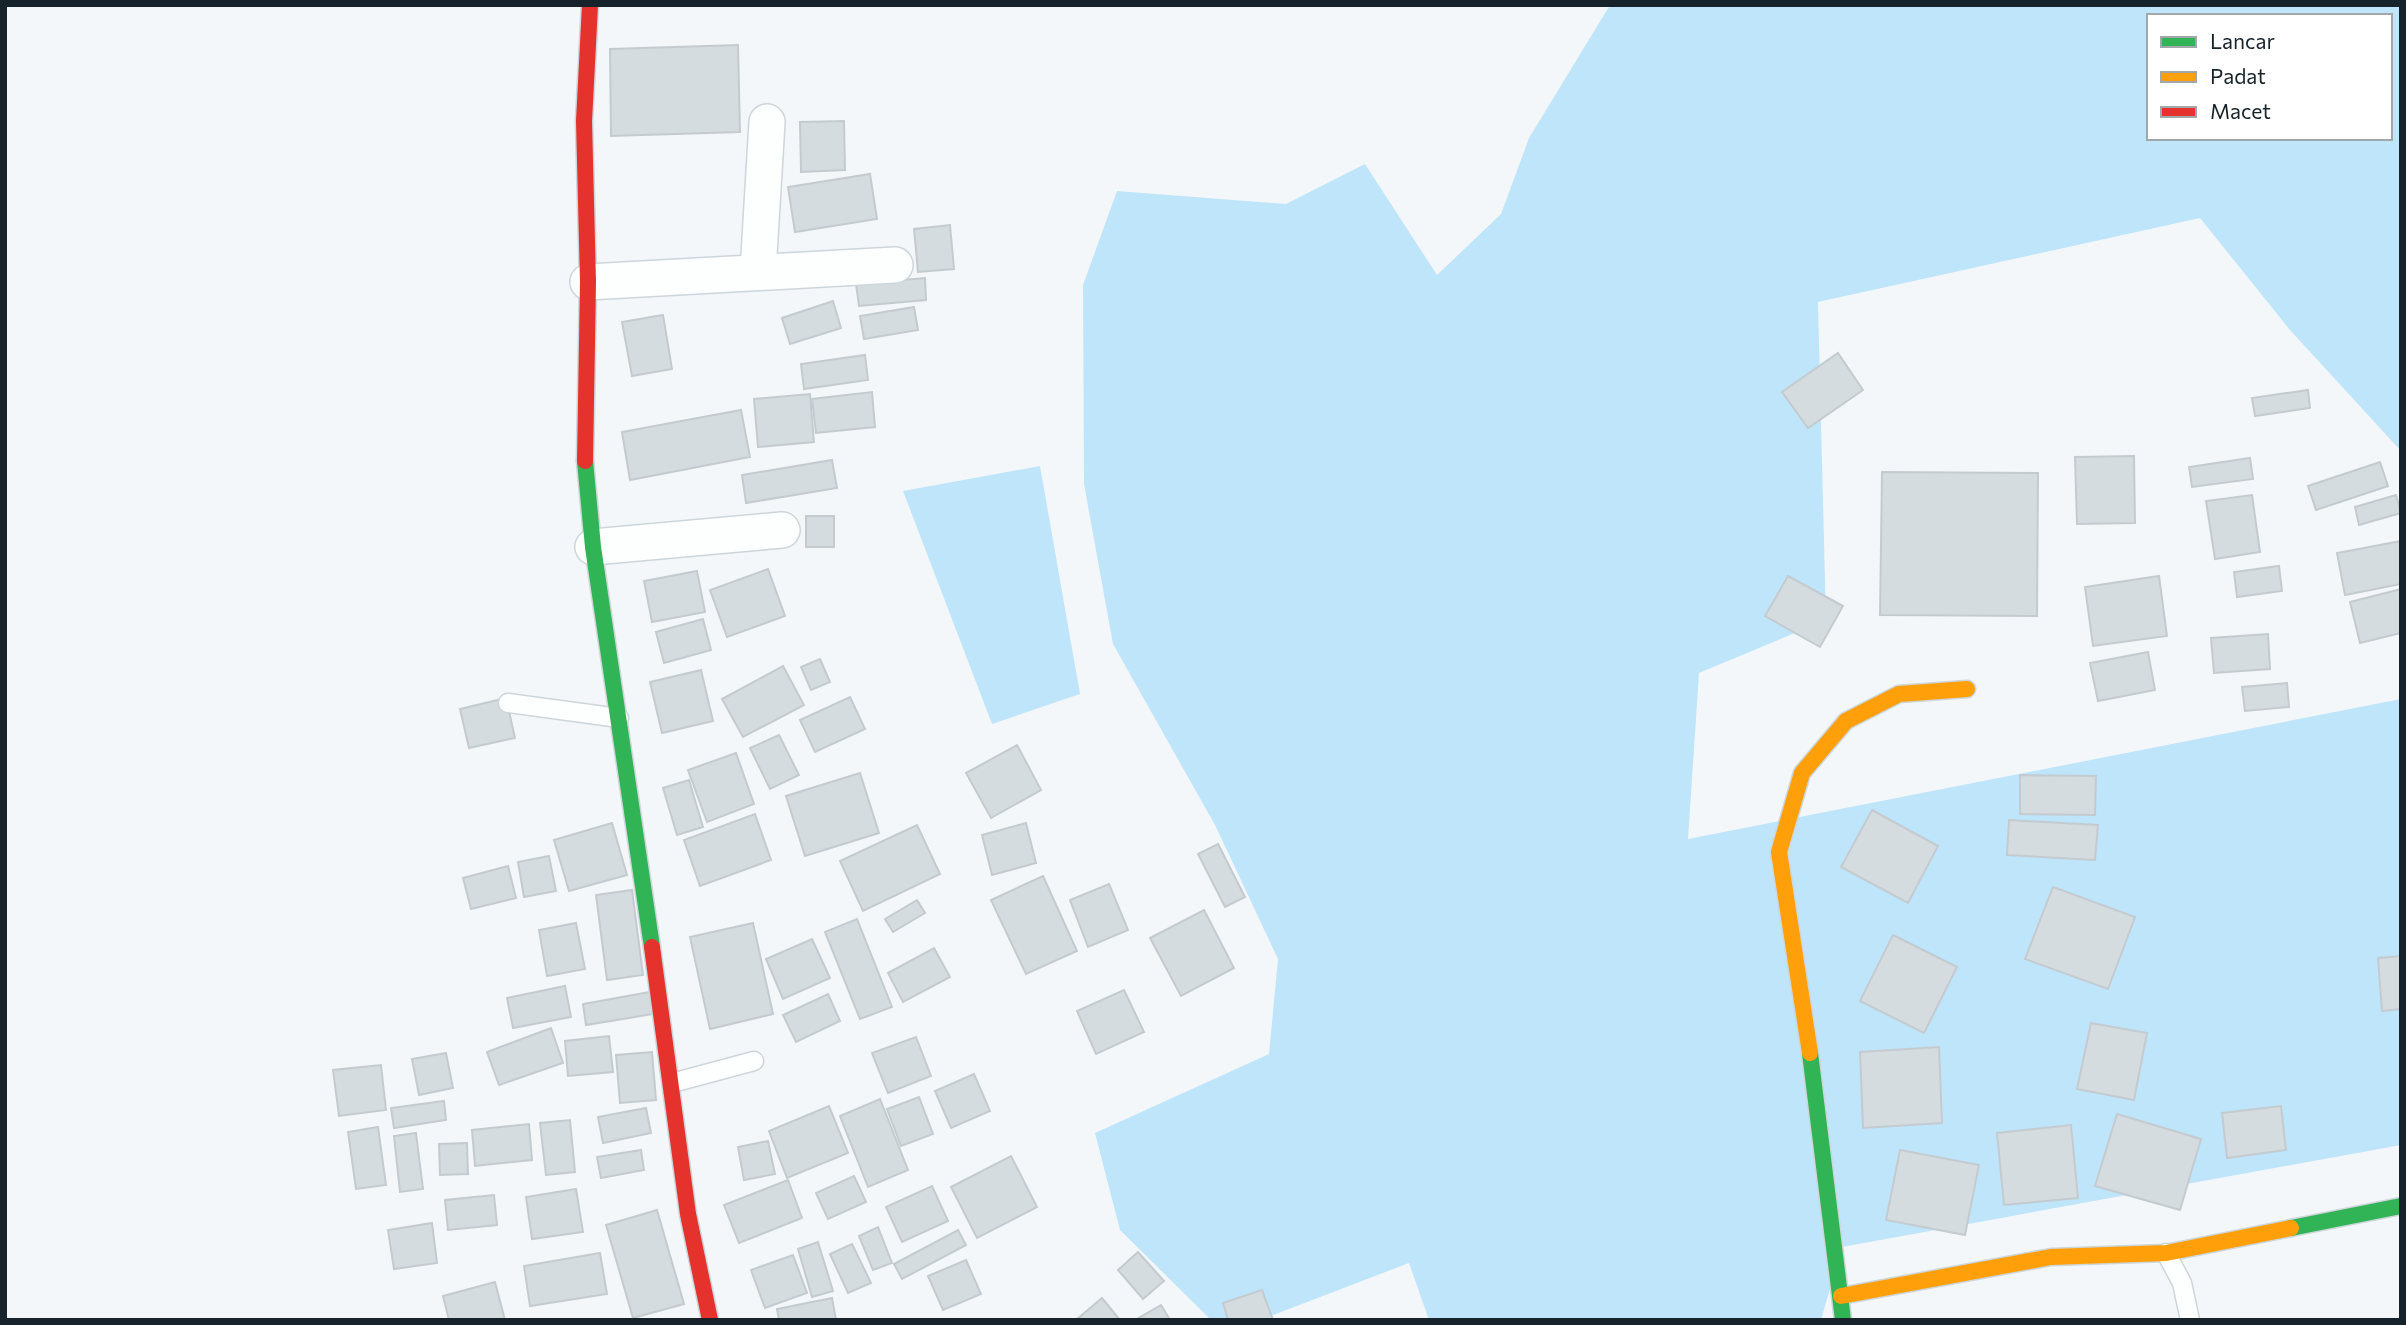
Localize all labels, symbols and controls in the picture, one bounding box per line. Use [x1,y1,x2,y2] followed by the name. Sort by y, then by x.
[2147,14,2392,140] legend
[2210,28,2275,53] text: Lancar
[2210,63,2266,88] text: Padat
[2210,98,2271,123] text: Macet

